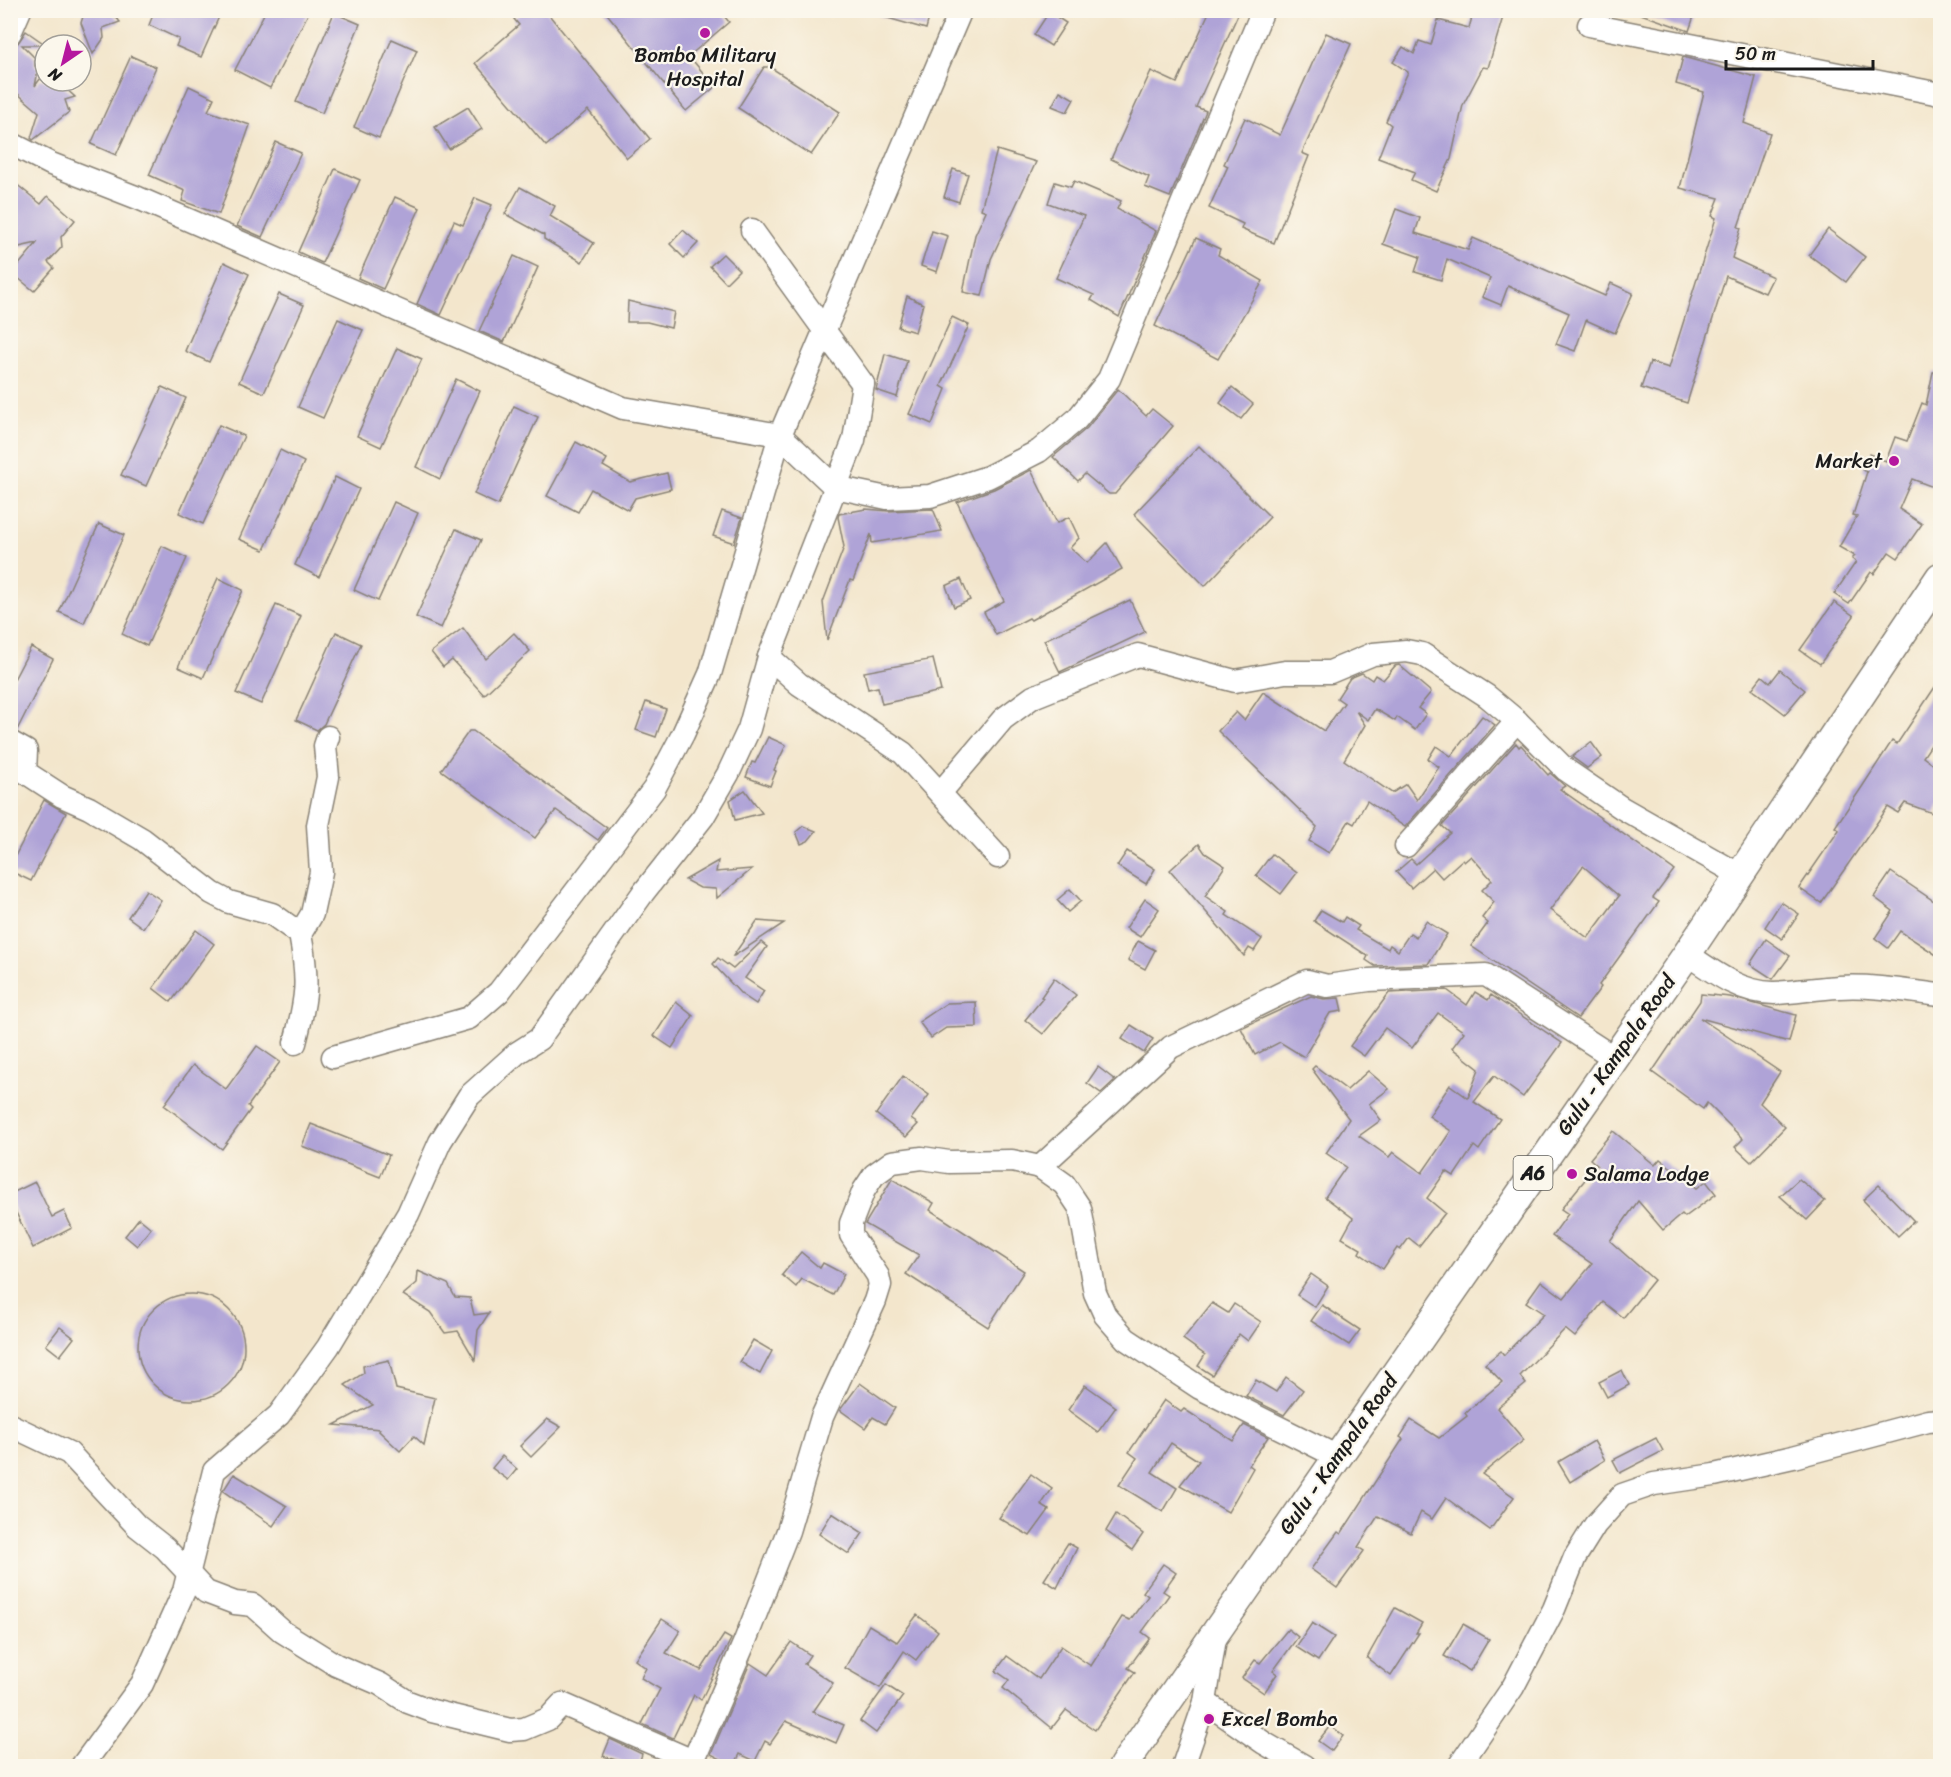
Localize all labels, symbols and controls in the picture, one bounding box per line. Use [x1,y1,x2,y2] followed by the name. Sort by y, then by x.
[698,26,712,40] marker: Bombo Military Hospital
[33,33,93,93] north arrow
[1726,33,1873,71] scale bar
[634,36,776,98] place label: Bombo Military Hospital
[1735,38,1776,70] text: 50 m
[41,59,68,91] text: N
[1815,442,1884,480] place label: Market
[1887,454,1901,468] marker: Market
[1546,965,1687,1144] street label: Gulu - Kampala Road
[1584,1155,1709,1193] place label: Salama Lodge
[1514,1156,1552,1190] road number: A6
[1565,1167,1579,1181] marker: Salama Lodge
[1268,1364,1409,1543] street label: Gulu - Kampala Road
[1221,1700,1338,1738] place label: Excel Bombo
[1202,1712,1216,1726] marker: Excel Bombo

